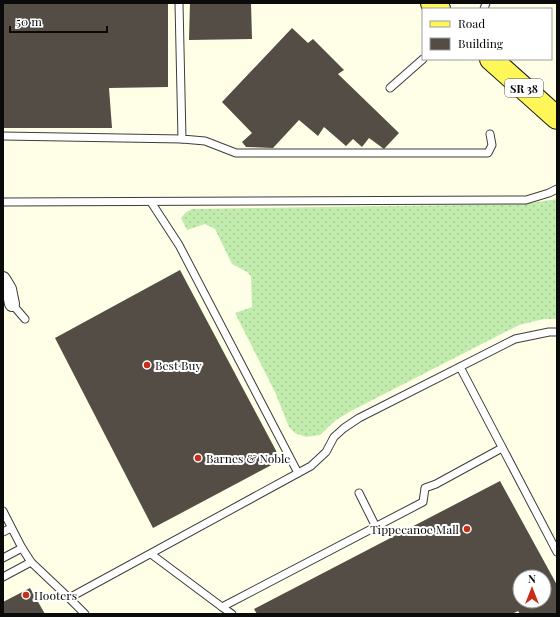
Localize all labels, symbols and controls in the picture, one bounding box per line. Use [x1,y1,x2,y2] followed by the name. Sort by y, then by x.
[10,8,107,34] scale bar
[422,8,552,60] legend
[16,13,42,29] text: 50 m
[458,15,485,31] text: Road
[458,35,504,51] text: Building
[505,79,543,97] road number: SR 38
[155,357,201,373] place label: Best Buy
[142,360,152,370] marker: Best Buy
[206,450,290,466] place label: Barnes & Noble
[193,453,203,463] marker: Barnes & Noble
[370,521,460,537] place label: Tippecanoe Mall
[462,524,472,534] marker: Tippecanoe Mall
[512,569,552,609] north arrow
[528,571,536,586] text: N
[34,587,77,603] place label: Hooters
[21,590,31,600] marker: Hooters

